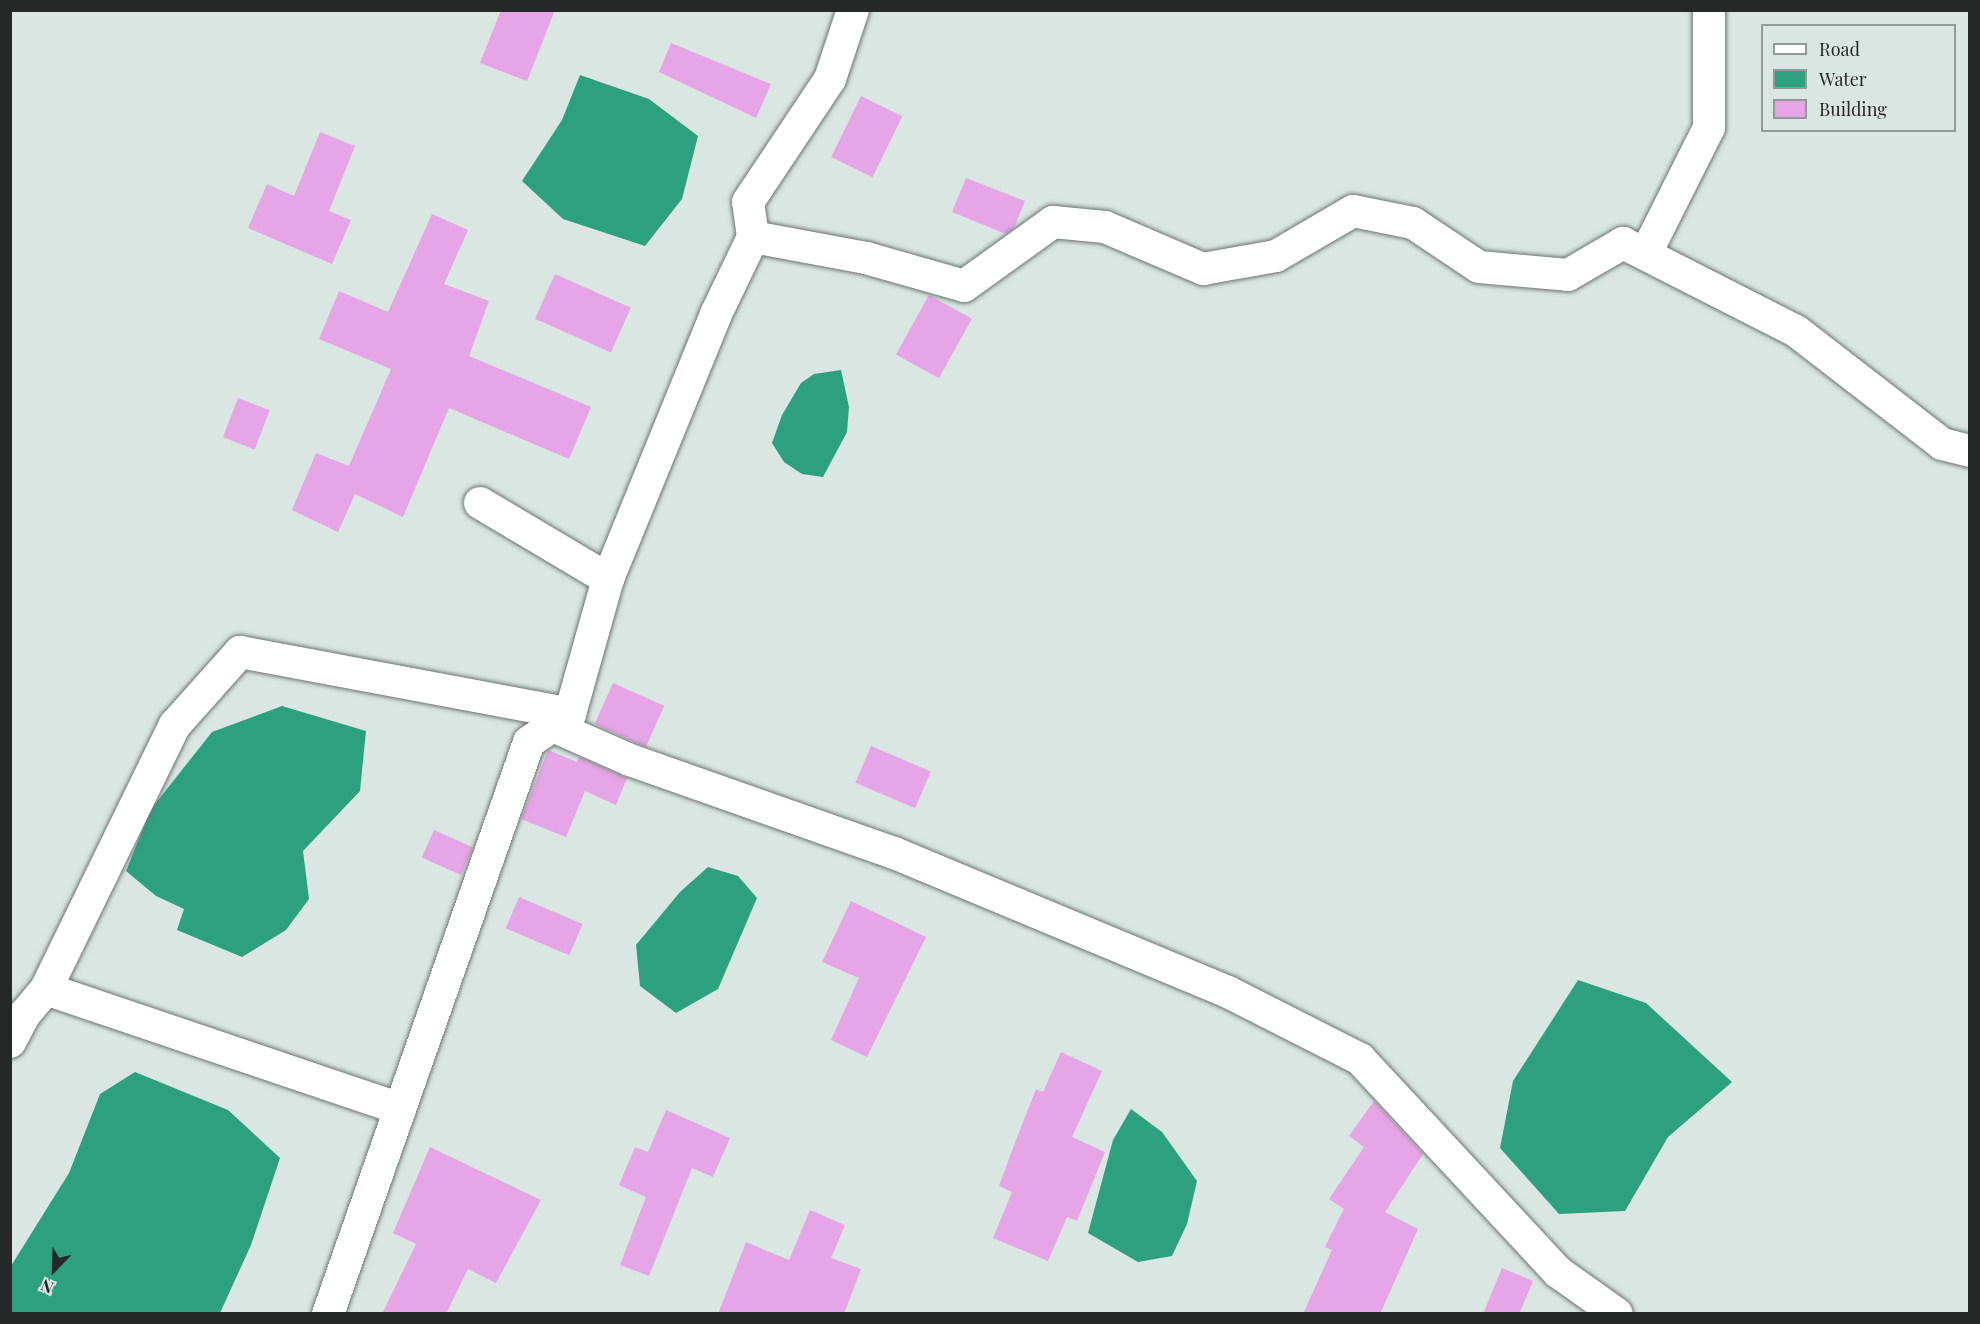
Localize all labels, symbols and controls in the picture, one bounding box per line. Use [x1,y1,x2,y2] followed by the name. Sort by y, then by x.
[1761,24,1956,132] legend
[1819,37,1860,61] text: Road
[1819,67,1867,91] text: Water
[1819,97,1887,121] text: Building
[24,1240,84,1300] north arrow
[37,1275,56,1299] text: N

